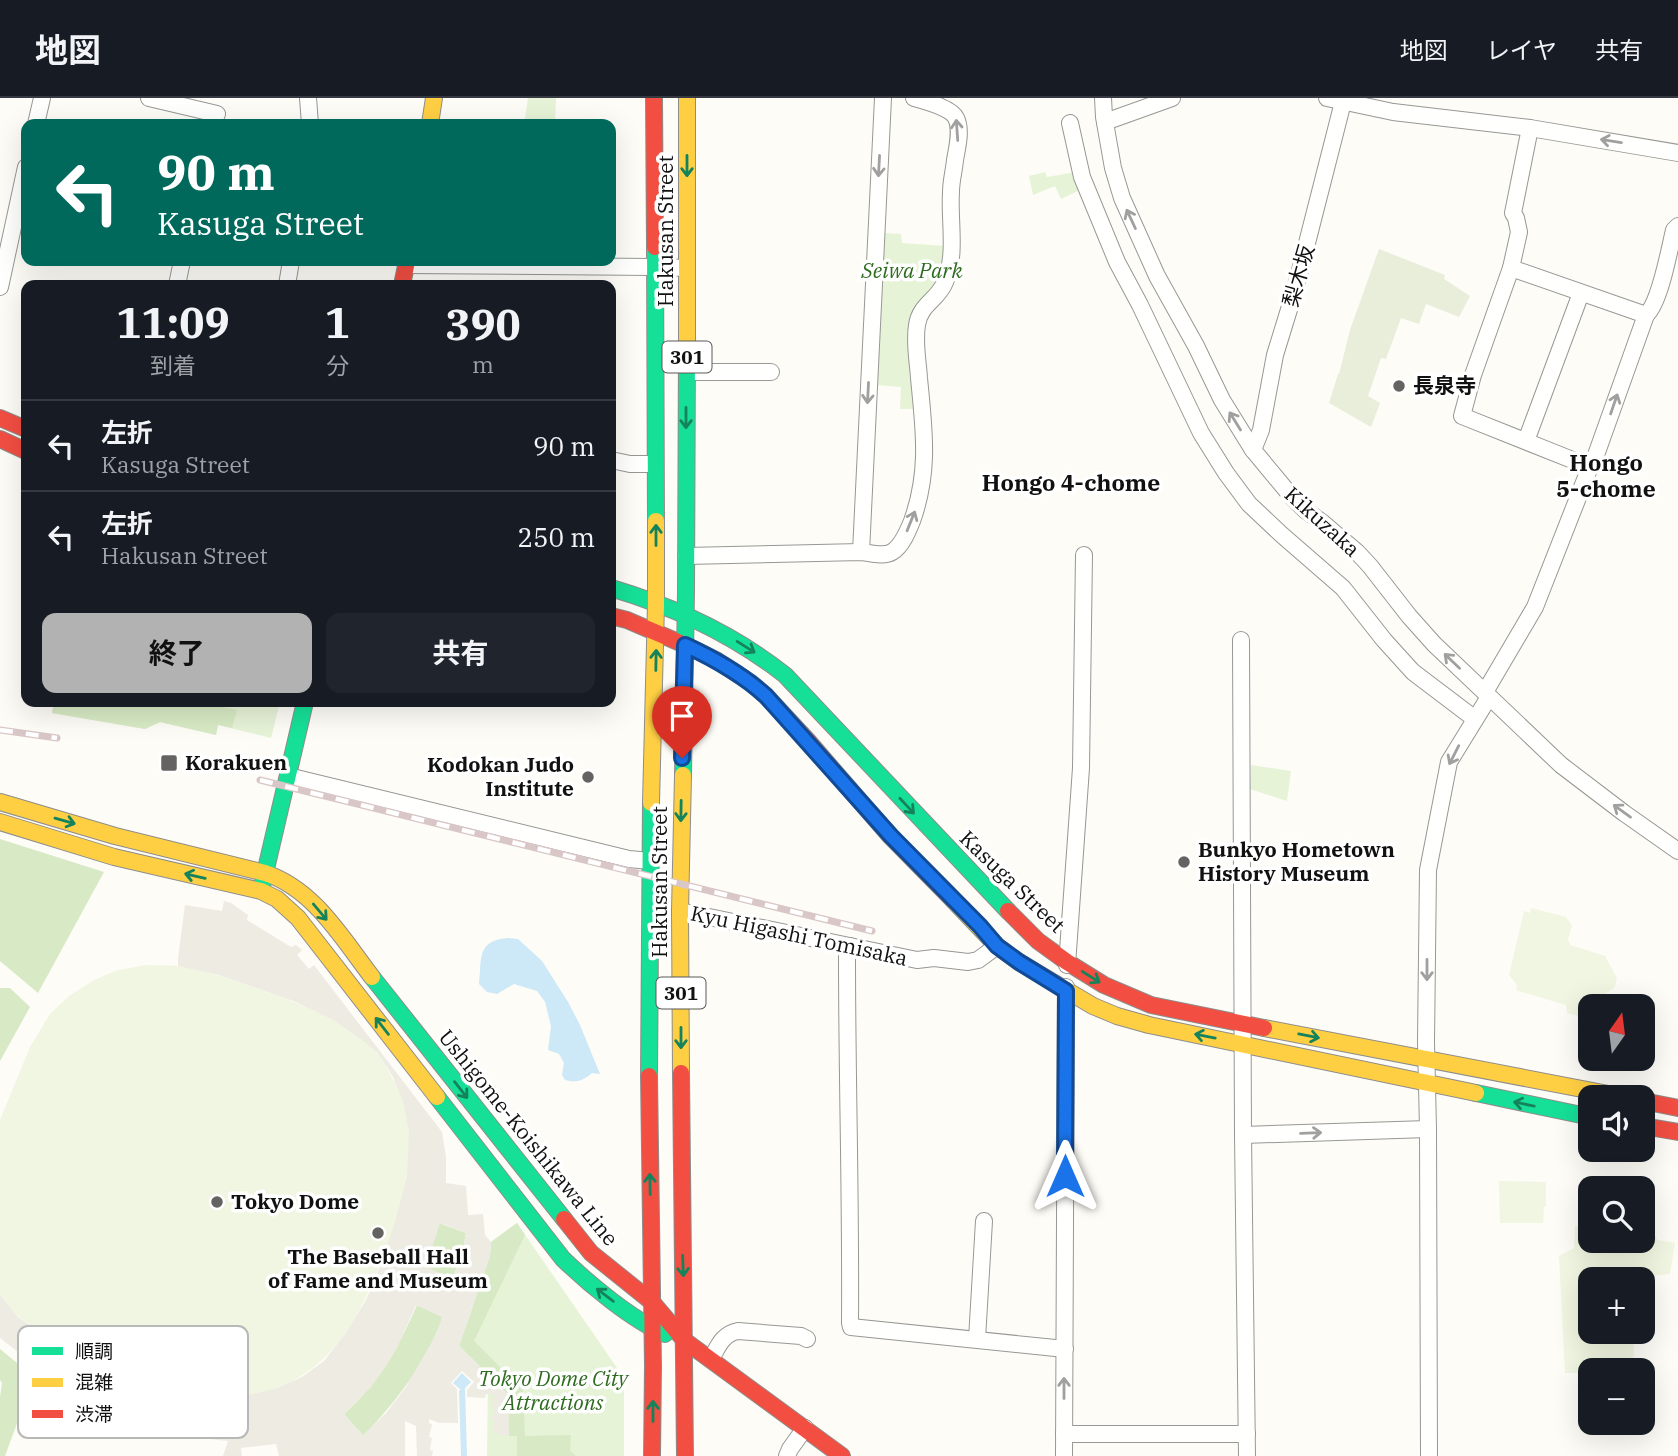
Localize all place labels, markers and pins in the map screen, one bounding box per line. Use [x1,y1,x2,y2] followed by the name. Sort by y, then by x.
[1413,371,1476,399] place label: 長泉寺
[1391,378,1407,394] marker: 長泉寺
[652,686,712,758] pin
[185,748,287,776] place label: Korakuen
[427,750,574,802] place label: Kodokan Judo Institute
[159,753,179,773] marker: Korakuen
[580,769,596,785] marker: Kodokan Judo Institute
[1198,835,1395,887] place label: Bunkyo Hometown History Museum
[1176,854,1192,870] marker: Bunkyo Hometown History Museum
[231,1187,359,1215] place label: Tokyo Dome
[209,1194,225,1210] marker: Tokyo Dome
[370,1225,386,1241] marker: The Baseball Hall of Fame and Museum
[268,1242,488,1294] place label: The Baseball Hall of Fame and Museum

